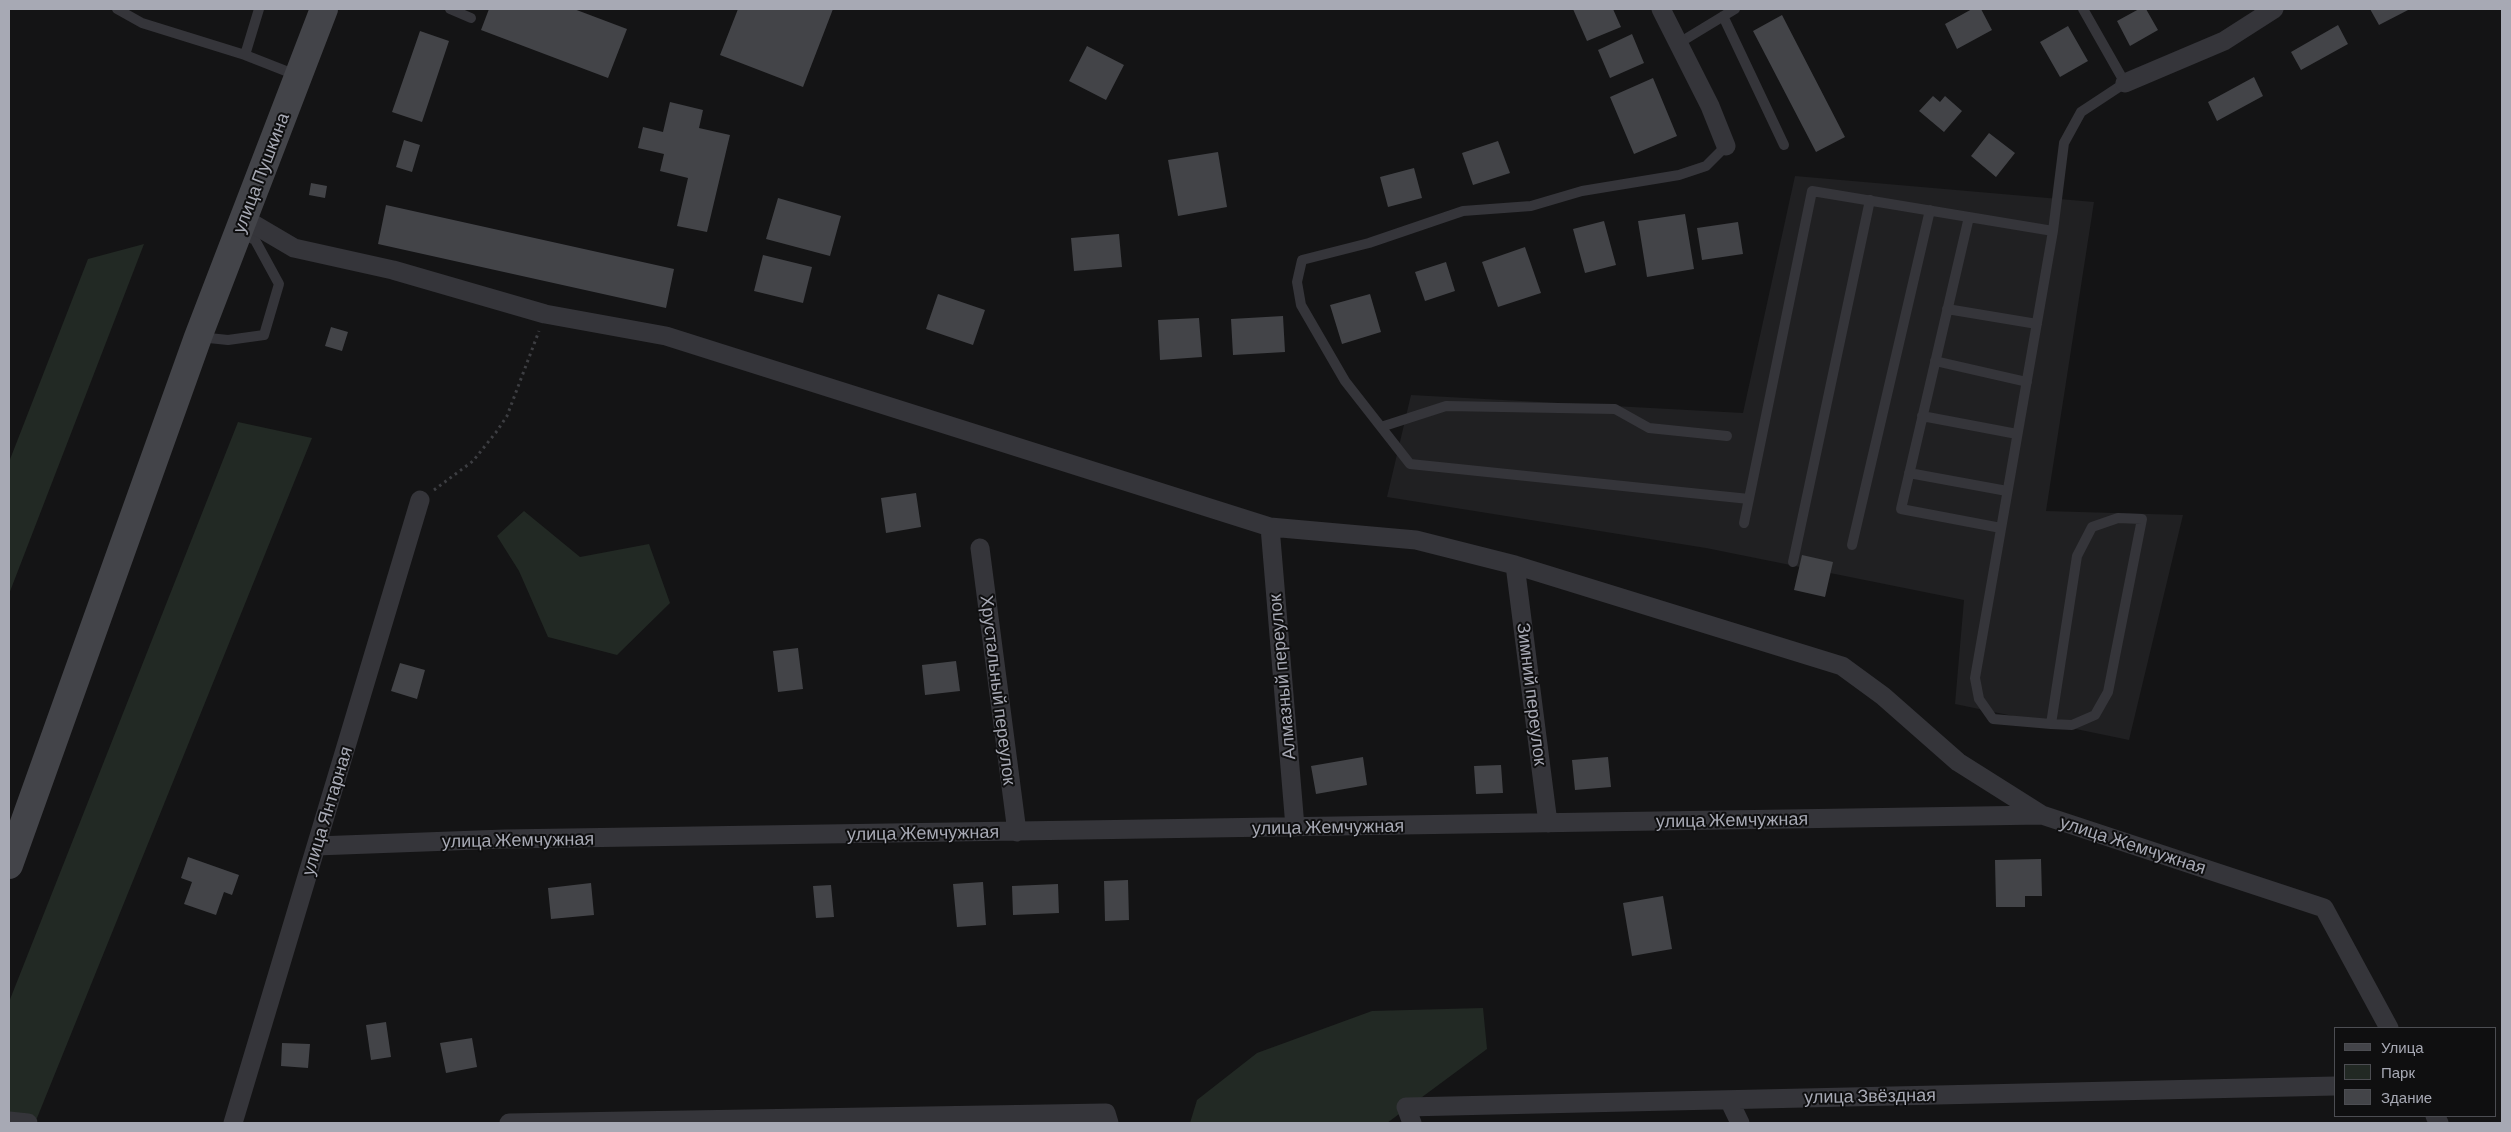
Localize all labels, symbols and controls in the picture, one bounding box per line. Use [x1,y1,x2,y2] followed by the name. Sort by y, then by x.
[228,110,294,236] street label: улица Пушкина
[1264,593,1300,761] street label: Алмазный переулок
[976,594,1020,786] street label: Хрустальный переулок
[1513,621,1551,767] street label: Зимний переулок
[297,744,357,878] street label: улица Янтарная
[1656,808,1808,832] street label: улица Жемчужная
[2057,811,2209,879] street label: улица Жемчужная
[1252,815,1404,839] street label: улица Жемчужная
[847,821,999,845] street label: улица Жемчужная
[442,828,594,852] street label: улица Жемчужная
[2334,1027,2496,1117] legend
[2381,1038,2424,1056] text: Улица
[2381,1063,2415,1081] text: Парк
[1804,1084,1936,1108] street label: улица Звёздная
[2381,1088,2432,1106] text: Здание

